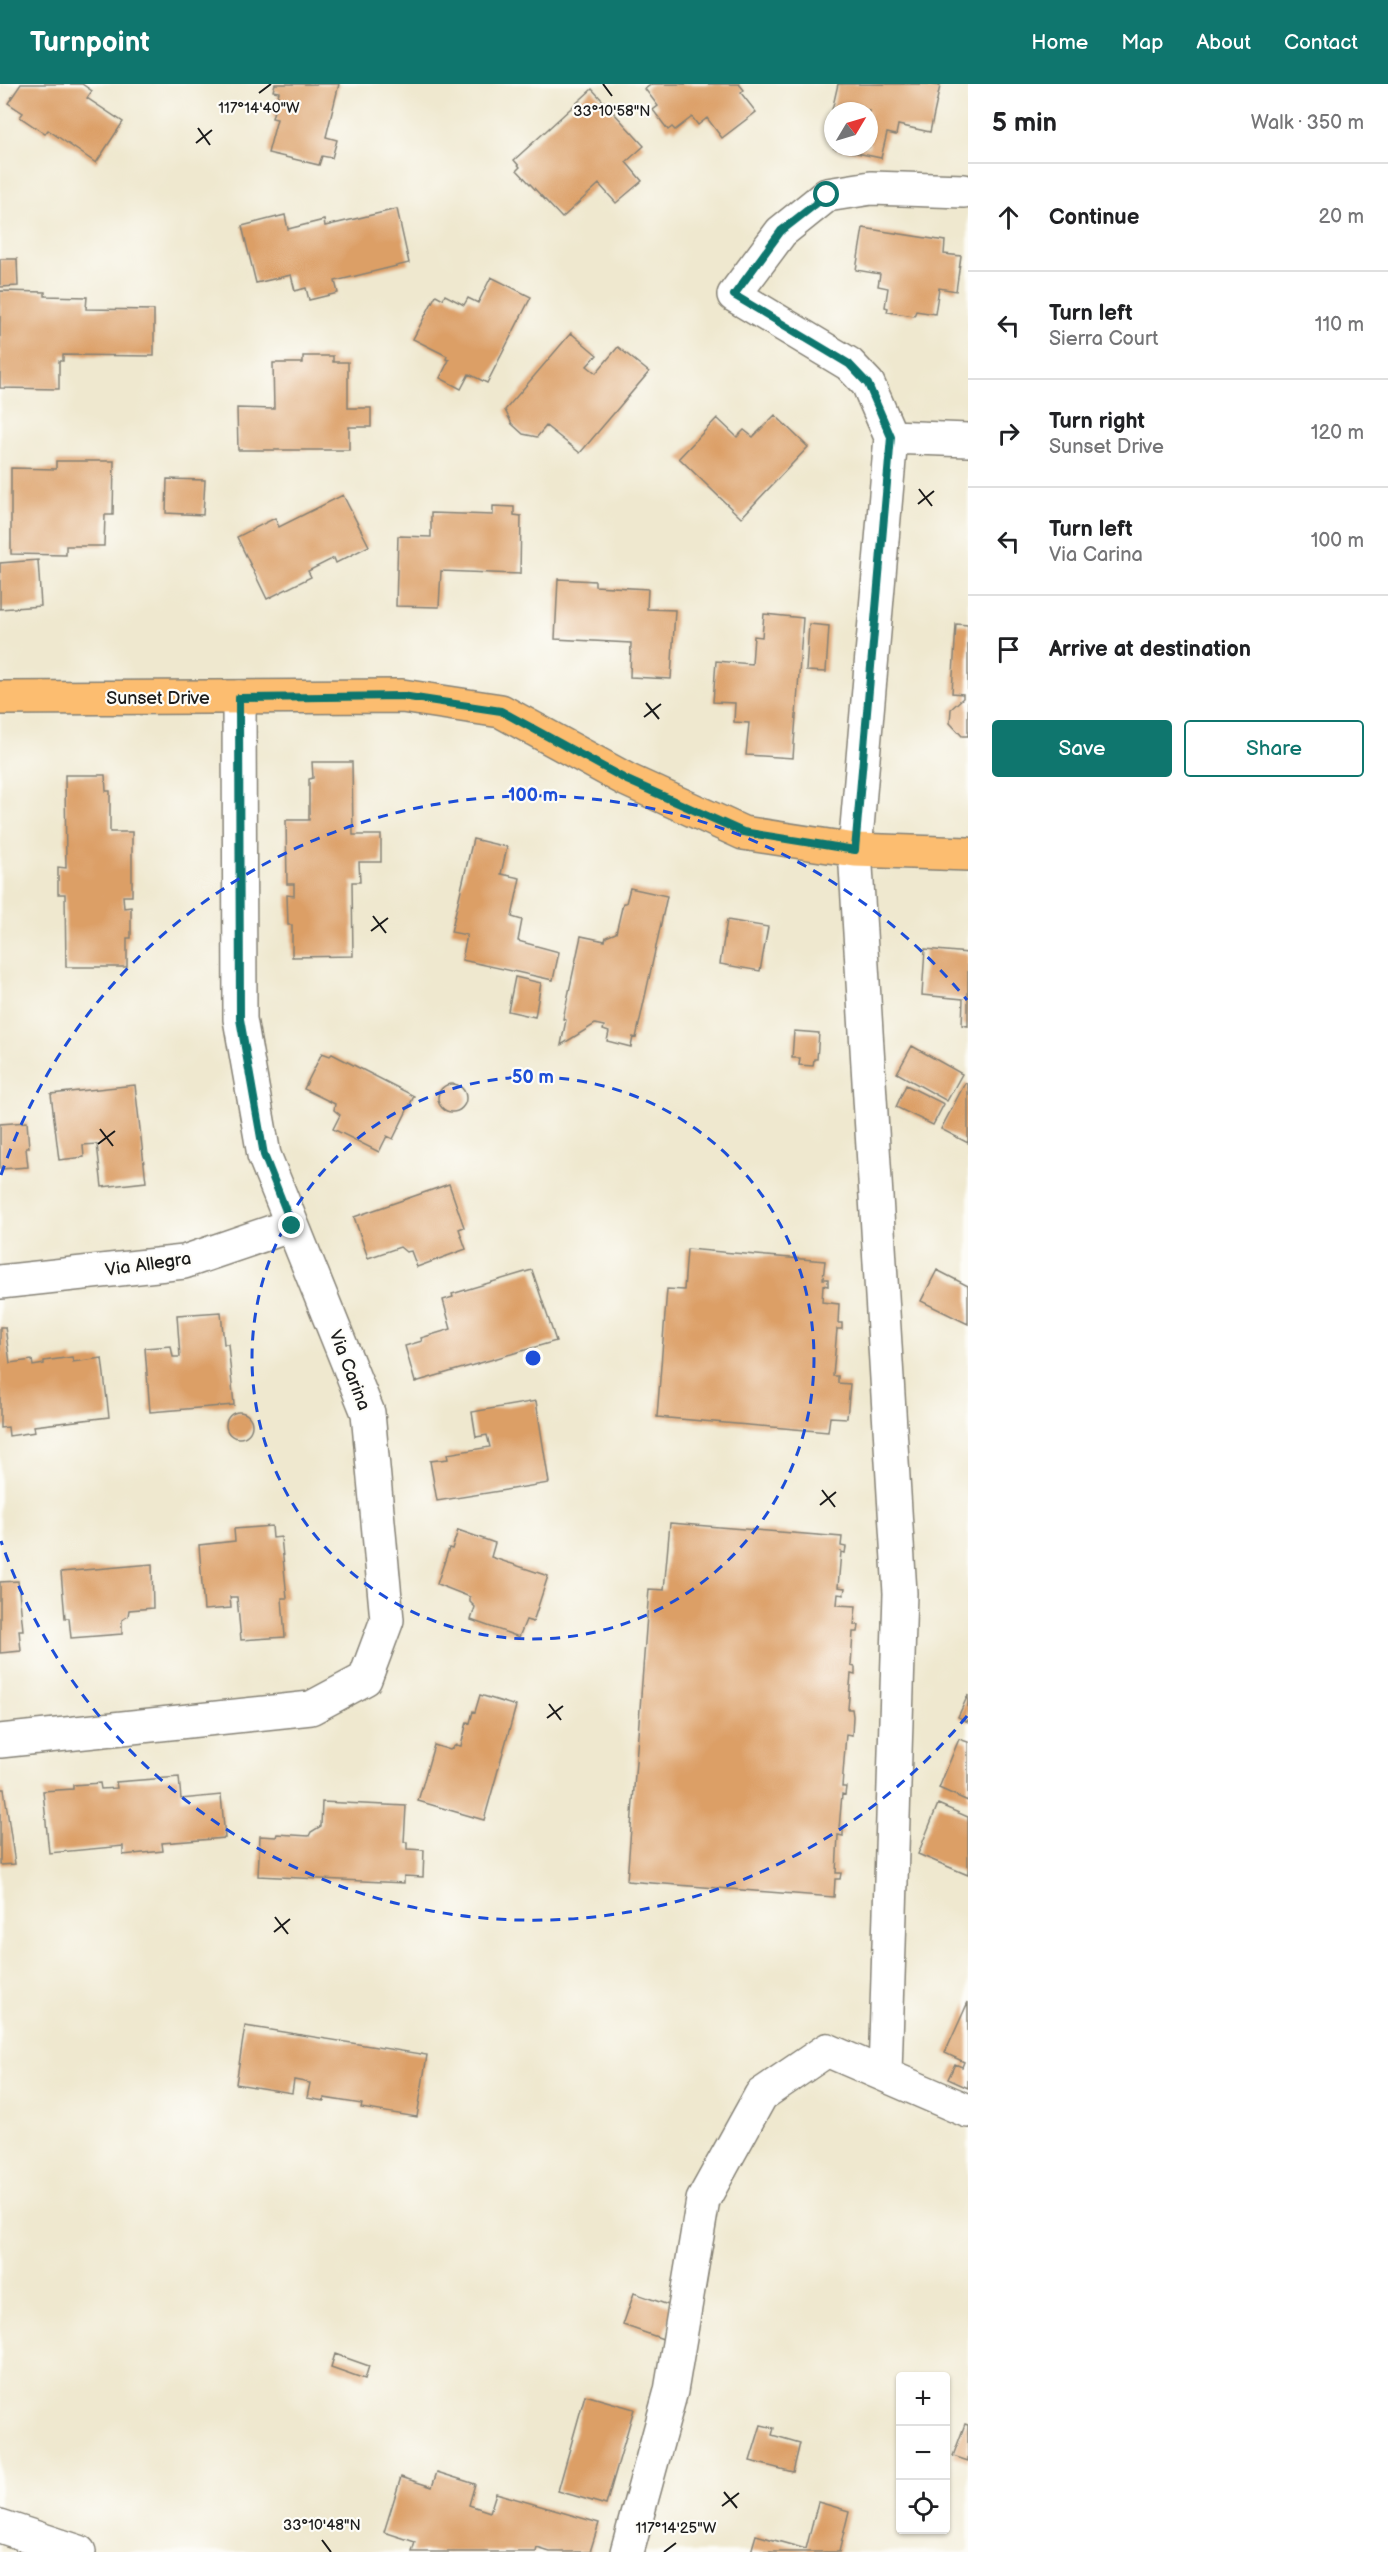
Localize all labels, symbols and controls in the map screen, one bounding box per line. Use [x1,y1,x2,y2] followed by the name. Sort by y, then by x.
[30,26,150,59] text: Turnpoint
[1031,30,1088,55] text: Home
[1121,30,1163,55] text: Map
[1196,30,1251,55] text: About
[1284,30,1358,55] text: Contact
[218,99,300,118] text: 117°14'40"W
[573,102,651,121] text: 33°10'58"N
[824,102,878,156] north arrow
[992,108,1057,139] text: 5 min
[1251,111,1364,135] text: Walk · 350 m
[813,181,839,207] route start
[992,201,1025,234] icon: ahead
[1049,204,1139,231] text: Continue
[1319,205,1364,229] text: 20 m
[1049,300,1133,327] text: Turn left
[992,309,1025,342] icon: left
[1315,313,1364,337] text: 110 m
[1049,327,1159,351] text: Sierra Court
[1049,408,1145,435] text: Turn right
[992,417,1025,450] icon: right
[1311,421,1364,445] text: 120 m
[1049,435,1164,459] text: Sunset Drive
[1049,516,1133,543] text: Turn left
[992,525,1025,558] icon: left
[1311,529,1364,553] text: 100 m
[1049,543,1143,567] text: Via Carina
[992,633,1025,666] icon: arrive
[1049,636,1251,663] text: Arrive at destination
[106,688,210,709] street label: Sunset Drive
[992,720,1172,777] button: Save
[1184,720,1364,777] button: Share
[508,785,558,806] text: 100 m
[512,1067,554,1088] text: 50 m
[278,1212,304,1238] route end
[104,1248,192,1281] street label: Via Allegra
[325,1327,374,1413] street label: Via Carina
[523,1348,543,1368] centre of rings
[896,2372,950,2534] map controls
[896,2372,950,2426] button: +
[896,2426,950,2480] button: −
[896,2480,950,2534] button: locate
[283,2516,361,2535] text: 33°10'48"N
[636,2519,717,2538] text: 117°14'25"W

